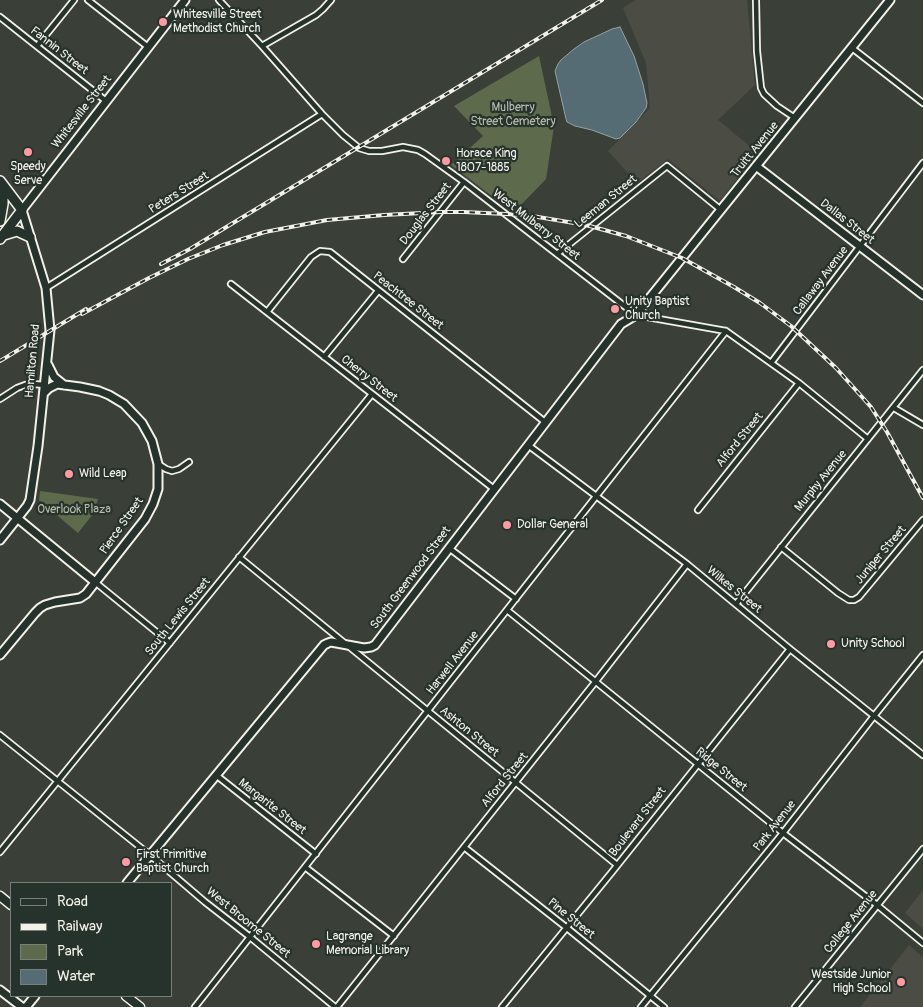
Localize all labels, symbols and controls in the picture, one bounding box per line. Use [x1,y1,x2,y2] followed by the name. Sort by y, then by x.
[173,8,262,36] place label: Whitesville Street Methodist Church
[157,16,169,28] marker: Whitesville Street Methodist Church
[27,24,91,78] street label: Fannin Street
[49,73,115,151] street label: Whitesville Street
[470,101,556,129] park label: Mulberry Street Cemetery
[728,119,782,181] street label: Truitt Avenue
[22,146,34,158] marker: Speedy Serve
[456,147,517,175] place label: Horace King 1807-1885
[440,155,452,167] marker: Horace King 1807-1885
[10,160,46,188] place label: Speedy Serve
[146,169,212,217] street label: Peters Street
[572,172,640,232] street label: Leeman Street
[397,180,455,248] street label: Douglas Street
[489,186,583,264] street label: West Mulberry Street
[817,196,877,248] street label: Dallas Street
[790,244,852,318] street label: Callaway Avenue
[370,269,446,333] street label: Peachtree Street
[625,295,690,323] place label: Unity Baptist Church
[609,303,621,315] marker: Unity Baptist Church
[23,323,43,399] street label: Hamilton Road
[338,352,400,406] street label: Cherry Street
[714,410,766,470] street label: Alford Street
[792,447,850,515] street label: Murphy Avenue
[79,467,127,481] place label: Wild Leap
[63,468,75,480] marker: Wild Leap
[97,495,147,557] street label: Pierce Street
[37,503,111,517] park label: Overlook Plaza
[517,518,588,532] place label: Dollar General
[501,519,513,531] marker: Dollar General
[852,523,910,587] street label: Juniper Street
[368,524,454,632] street label: South Greenwood Street
[704,563,764,617] street label: Wilkes Street
[142,575,214,659] street label: South Lewis Street
[424,628,482,698] street label: Harwell Avenue
[841,637,905,651] place label: Unity School
[825,638,837,650] marker: Unity School
[437,704,501,760] street label: Ashton Street
[692,745,750,795] street label: Ridge Street
[479,750,531,810] street label: Alford Street
[235,776,309,838] street label: Margarite Street
[606,784,670,860] street label: Boulevard Street
[751,798,799,854] street label: Park Avenue
[136,848,209,876] place label: First Primitive Baptist Church
[120,856,132,868] marker: First Primitive Baptist Church
[10,882,172,997] legend
[203,885,293,961] street label: West Broome Street
[821,888,881,956] street label: College Avenue
[57,892,88,911] text: Road
[545,896,597,942] street label: Pine Street
[57,917,102,936] text: Railway
[326,930,409,958] place label: Lagrange Memorial Library
[310,938,322,950] marker: Lagrange Memorial Library
[57,942,83,961] text: Park
[57,967,95,986] text: Water
[811,968,891,996] place label: Westside Junior High School
[895,976,907,988] marker: Westside Junior High School

